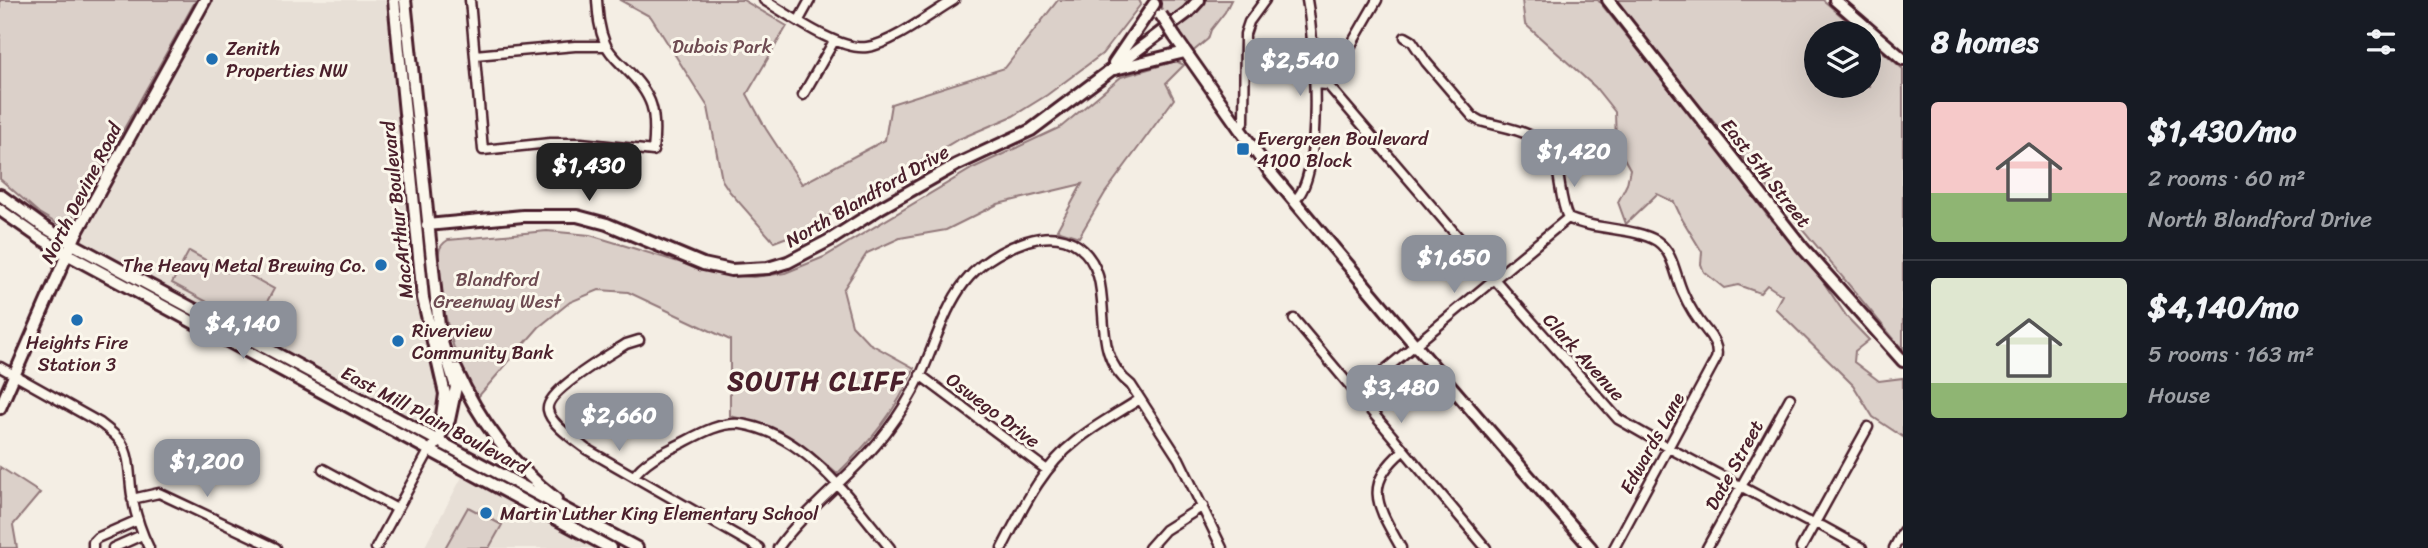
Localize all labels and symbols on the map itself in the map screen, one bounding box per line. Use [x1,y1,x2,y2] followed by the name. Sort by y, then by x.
[672,30,773,63] park label: Dubois Park
[226,32,348,87] place label: Zenith Properties NW
[1243,38,1357,98] pin: $2,540
[204,51,220,67] marker: Zenith Properties NW
[1712,111,1820,235] street label: East 5th Street
[31,115,132,269] street label: North Devine Road
[371,118,423,300] street label: MacArthur Boulevard
[1257,122,1430,177] place label: Evergreen Boulevard 4100 Block
[1517,130,1631,189] pin: $1,420
[779,135,956,257] street label: North Blandford Drive
[1235,141,1251,157] marker: Evergreen Boulevard 4100 Block
[532,144,646,203] pin: $1,430
[1397,236,1511,295] pin: $1,650
[123,249,367,282] place label: The Heavy Metal Brewing Co.
[373,257,389,273] marker: The Heavy Metal Brewing Co.
[433,263,562,318] park label: Blandford Greenway West
[186,302,300,361] pin: $4,140
[1535,305,1634,409] street label: Clark Avenue
[69,312,85,328] marker: Heights Fire Station 3
[412,314,554,369] place label: Riverview Community Bank
[26,326,128,381] place label: Heights Fire Station 3
[390,333,406,349] marker: Riverview Community Bank
[335,356,537,484] street label: East Mill Plain Boulevard
[727,358,906,404] district label: SOUTH CLIFF
[939,363,1047,457] street label: Oswego Drive
[1344,366,1458,425] pin: $3,480
[1610,386,1694,500] street label: Edwards Lane
[562,393,676,453] pin: $2,660
[1696,414,1772,516] street label: Date Street
[150,440,264,499] pin: $1,200
[500,497,819,530] place label: Martin Luther King Elementary School
[478,505,494,521] marker: Martin Luther King Elementary School

